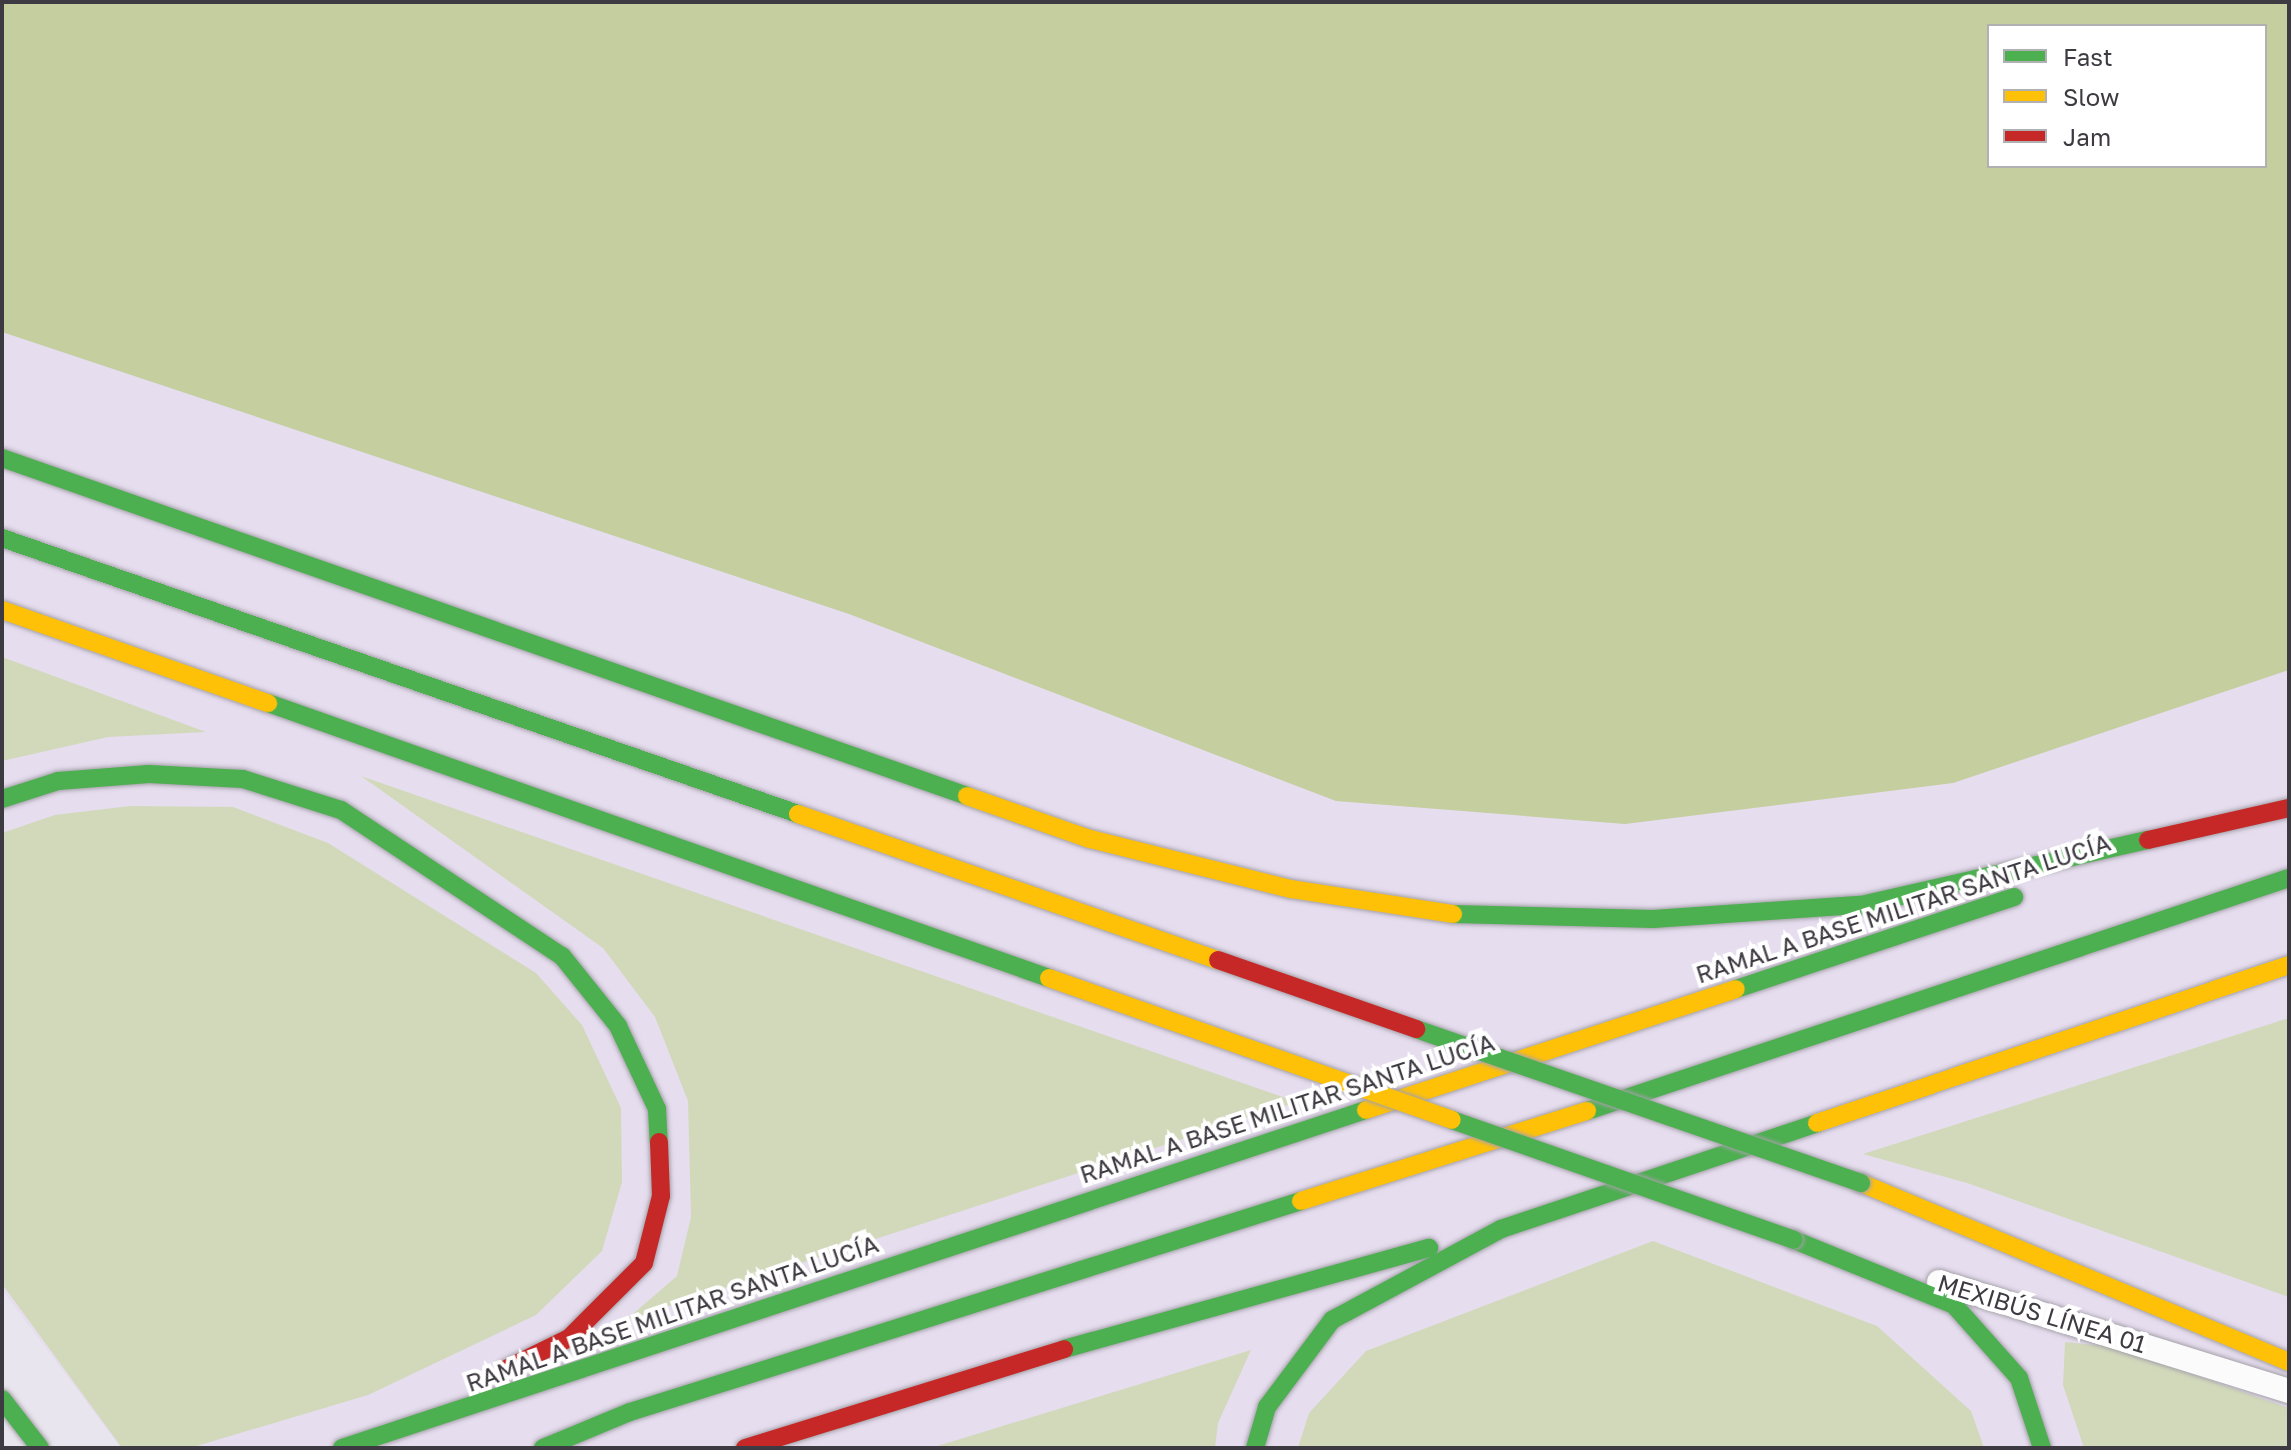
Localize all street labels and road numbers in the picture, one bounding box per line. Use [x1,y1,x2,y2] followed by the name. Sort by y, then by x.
[1692,827,2114,989] street label: RAMAL A BASE MILITAR SANTA LUCÍA
[1076,1027,1498,1189] street label: RAMAL A BASE MILITAR SANTA LUCÍA
[462,1229,882,1397] street label: RAMAL A BASE MILITAR SANTA LUCÍA
[1934,1268,2150,1358] street label: MEXIBÚS LÍNEA 01

